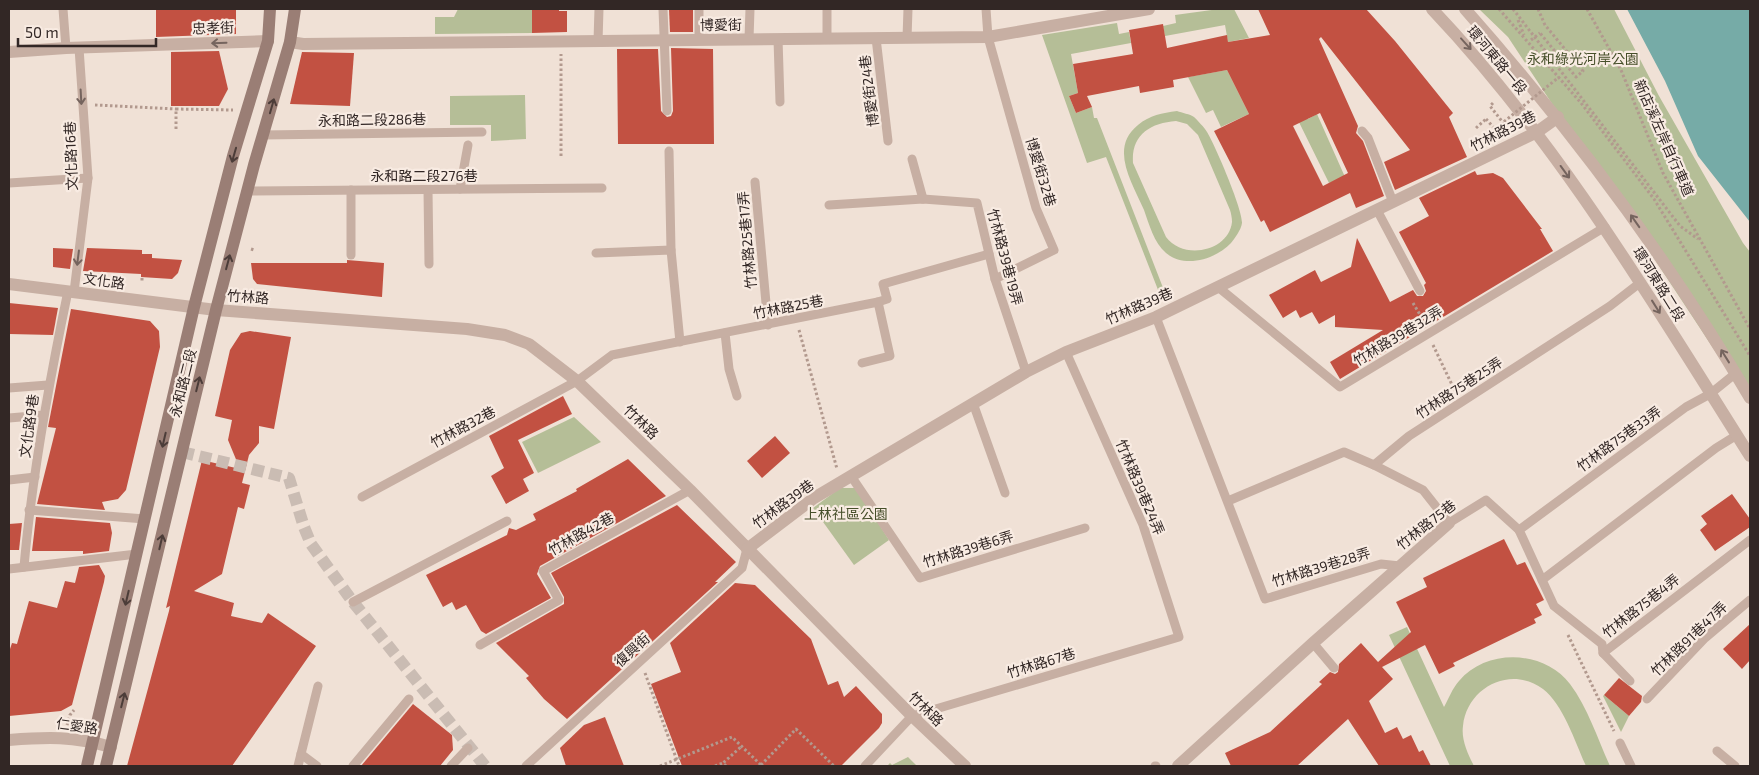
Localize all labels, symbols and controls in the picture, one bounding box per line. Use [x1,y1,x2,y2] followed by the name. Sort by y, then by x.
[18,15,155,47] scale bar
[700,16,742,33] street label: 博愛街
[192,18,234,37] street label: 忠孝街
[1464,22,1531,97] street label: 環河東路一段
[25,23,59,41] text: 50 m
[211,38,227,47] one-way arrow
[1460,38,1472,51] one-way arrow
[1527,50,1639,67] park label: 永和綠光河岸公園
[856,54,881,128] street label: 博愛街24巷
[1631,77,1698,199] street label: 新店溪左岸自行車道
[77,88,86,104] one-way arrow
[267,98,277,114] one-way arrow
[1467,107,1539,154] street label: 竹林路39巷
[318,110,426,129] street label: 永和路二段286巷
[61,121,80,191] street label: 文化路16巷
[1023,135,1060,209] street label: 博愛街32巷
[229,146,238,162] one-way arrow
[1560,165,1570,179] one-way arrow
[370,167,478,184] street label: 永和路二段276巷
[734,190,759,290] street label: 竹林路25巷17弄
[984,207,1027,307] street label: 竹林路39巷19弄
[1630,214,1641,228] one-way arrow
[1630,244,1689,324] street label: 環河東路二段
[73,250,83,266] one-way arrow
[224,255,234,271] one-way arrow
[82,269,126,292] street label: 文化路
[1102,284,1175,327] street label: 竹林路39巷
[226,287,270,306] street label: 竹林路
[751,291,825,322] street label: 竹林路25巷
[1651,299,1661,313] one-way arrow
[1350,302,1446,369] street label: 竹林路39巷32弄
[166,347,199,419] street label: 永和路二段
[1720,349,1730,363] one-way arrow
[1412,353,1505,422] street label: 竹林路75巷25弄
[194,376,203,392] one-way arrow
[16,393,41,459] street label: 文化路9巷
[620,401,662,442] street label: 竹林路
[427,402,498,451] street label: 竹林路32巷
[1573,402,1664,475] street label: 竹林路75巷33弄
[159,432,168,448] one-way arrow
[1113,436,1168,537] street label: 竹林路39巷24弄
[749,476,817,532] street label: 竹林路39巷
[1393,496,1459,553] street label: 竹林路75巷
[804,505,888,522] park label: 上林社區公園
[545,509,617,559] street label: 竹林路42巷
[921,527,1015,570] street label: 竹林路39巷6弄
[157,535,166,551] one-way arrow
[1270,543,1372,590] street label: 竹林路39巷28弄
[1599,570,1683,641] street label: 竹林路75巷4弄
[122,590,131,606] one-way arrow
[1647,598,1730,679] street label: 竹林路91巷47弄
[610,629,653,670] street label: 復興街
[1004,644,1077,681] street label: 竹林路67巷
[905,688,947,729] street label: 竹林路
[119,693,128,709] one-way arrow
[55,714,99,737] street label: 仁愛路

